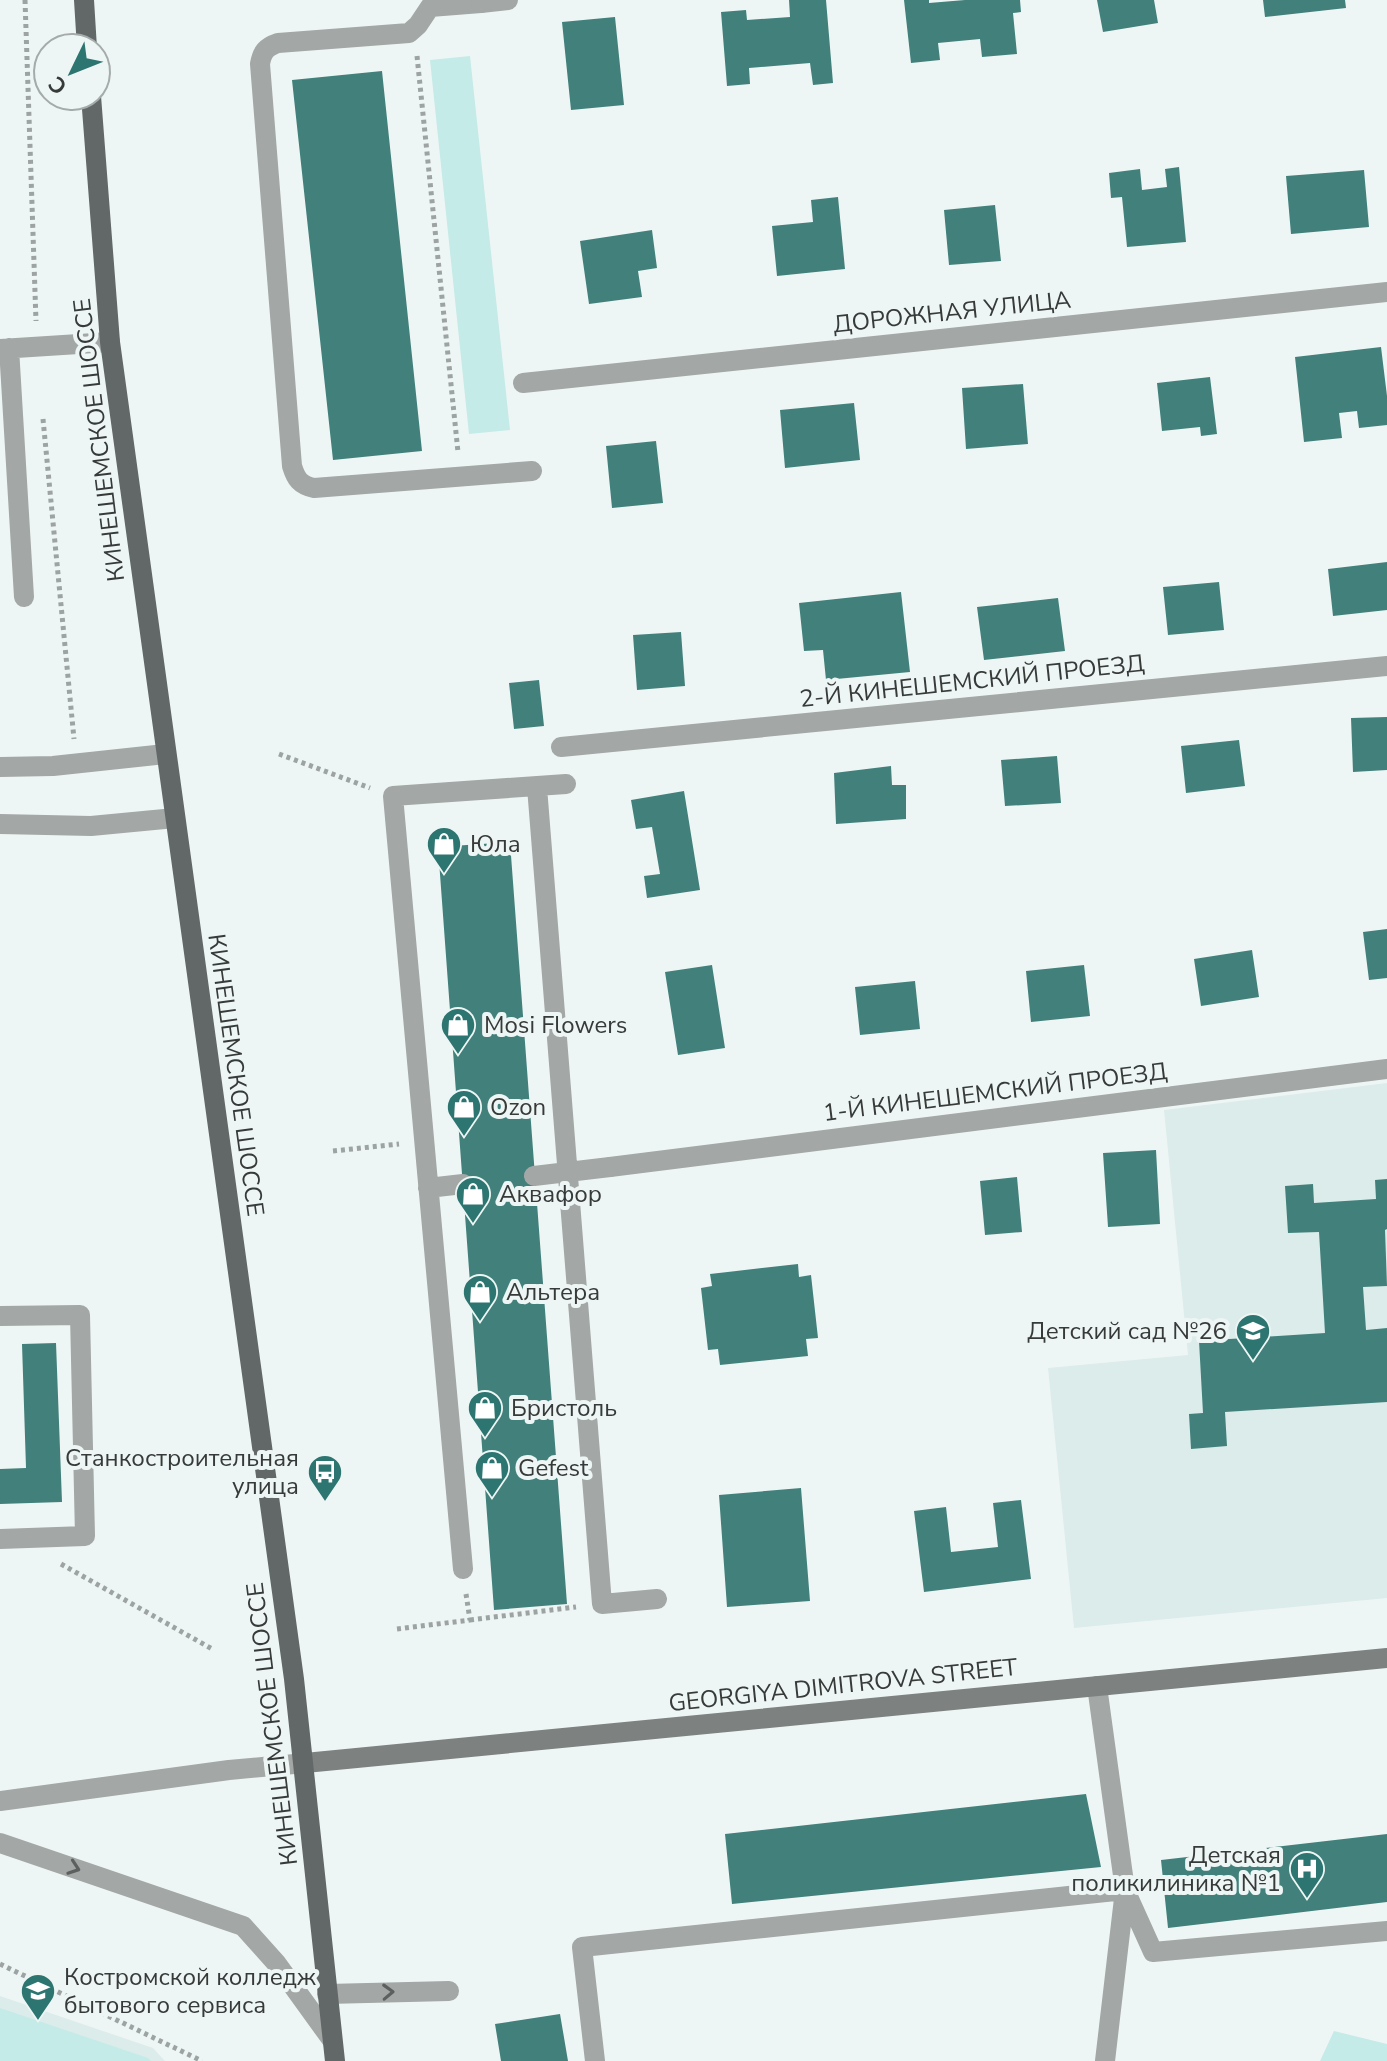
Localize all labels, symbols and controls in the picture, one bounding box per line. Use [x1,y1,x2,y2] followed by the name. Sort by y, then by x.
[32,32,112,112] north arrow
[42,69,74,101] text: С
[831,284,1073,340] street label: ДОРОЖНАЯ УЛИЦА
[66,297,132,583] street label: КИНЕШЕМСКОЕ ШОССЕ
[798,647,1146,715] street label: 2-Й КИНЕШЕМСКИЙ ПРОЕЗД
[425,825,463,875] shop icon: Юла
[470,828,521,860] place label: Юла
[200,932,272,1218] street label: КИНЕШЕМСКОЕ ШОССЕ
[439,1006,477,1056] shop icon: Mosi Flowers
[484,1009,627,1041] place label: Mosi Flowers
[821,1055,1169,1129] street label: 1-Й КИНЕШЕМСКИЙ ПРОЕЗД
[445,1088,483,1138] shop icon: Ozon
[490,1091,546,1123] place label: Ozon
[454,1175,492,1225] shop icon: Аквафор
[499,1178,602,1210] place label: Аквафор
[461,1273,499,1323] shop icon: Альтера
[506,1276,600,1308] place label: Альтера
[1234,1312,1272,1362] school or university icon: Детский сад №26
[1027,1315,1227,1347] place label: Детский сад №26
[466,1389,504,1439] shop icon: Бристоль
[511,1392,617,1424] place label: Бристоль
[65,1442,299,1502] place label: Станкостроительная улица
[473,1449,511,1499] shop icon: Gefest
[518,1452,589,1484] place label: Gefest
[306,1453,344,1503] bus stop icon: Станкостроительная улица
[239,1581,305,1867] street label: КИНЕШЕМСКОЕ ШОССЕ
[667,1651,1020,1719] street label: GEORGIYA DIMITROVA STREET
[1071,1839,1281,1899] place label: Детская поликилиника №1
[1288,1850,1326,1900] hospital icon: Детская поликилиника №1
[66,1858,80,1874] one-way arrow
[64,1961,316,2021] place label: Костромской колледж бытового сервиса
[19,1972,57,2022] school or university icon: Костромской колледж бытового сервиса
[382,1984,395,2001] one-way arrow

